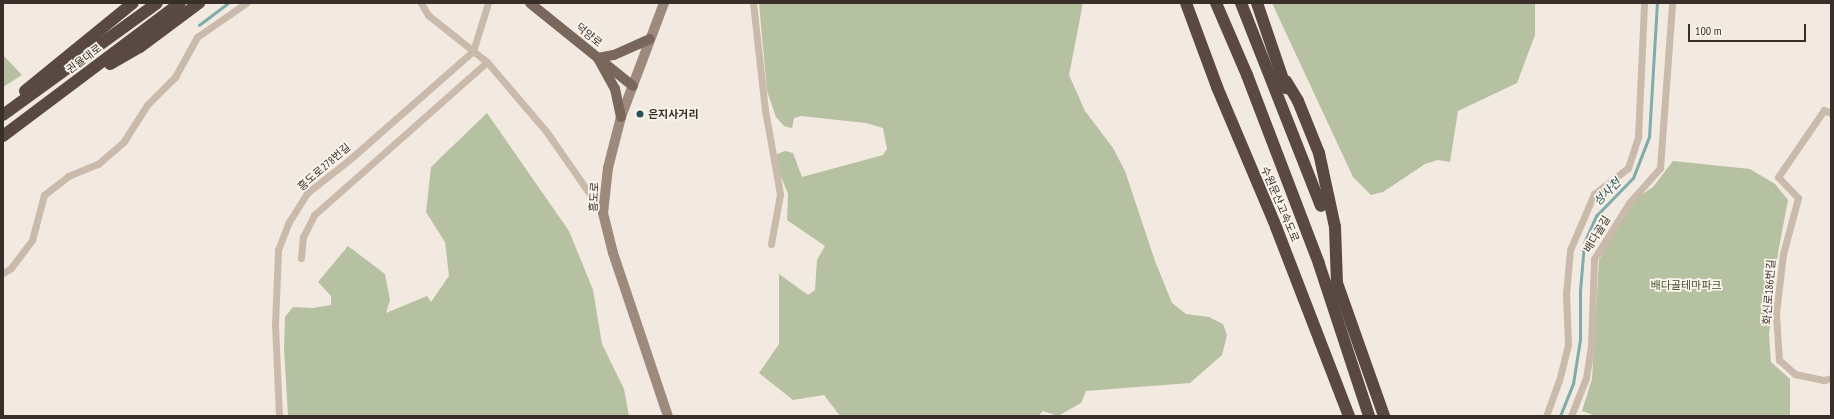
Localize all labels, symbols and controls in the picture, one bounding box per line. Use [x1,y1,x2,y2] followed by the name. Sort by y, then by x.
[1690,16,1808,42] scale bar
[573,20,605,50] street label: 덕양로
[1695,23,1722,38] text: 100 m
[64,42,104,76] street label: 권율대로
[648,107,699,121] place label: 은지사거리
[635,109,645,119] marker: 은지사거리
[295,141,353,193] street label: 흥도로278번길
[1258,164,1302,244] street label: 수원문산고속도로
[1590,175,1624,209] water label: 성사천
[587,181,601,213] street label: 흥도로
[1581,213,1613,255] street label: 배다골길
[1760,259,1778,325] street label: 화신로186번길
[1651,278,1721,292] park label: 배다골테마파크

